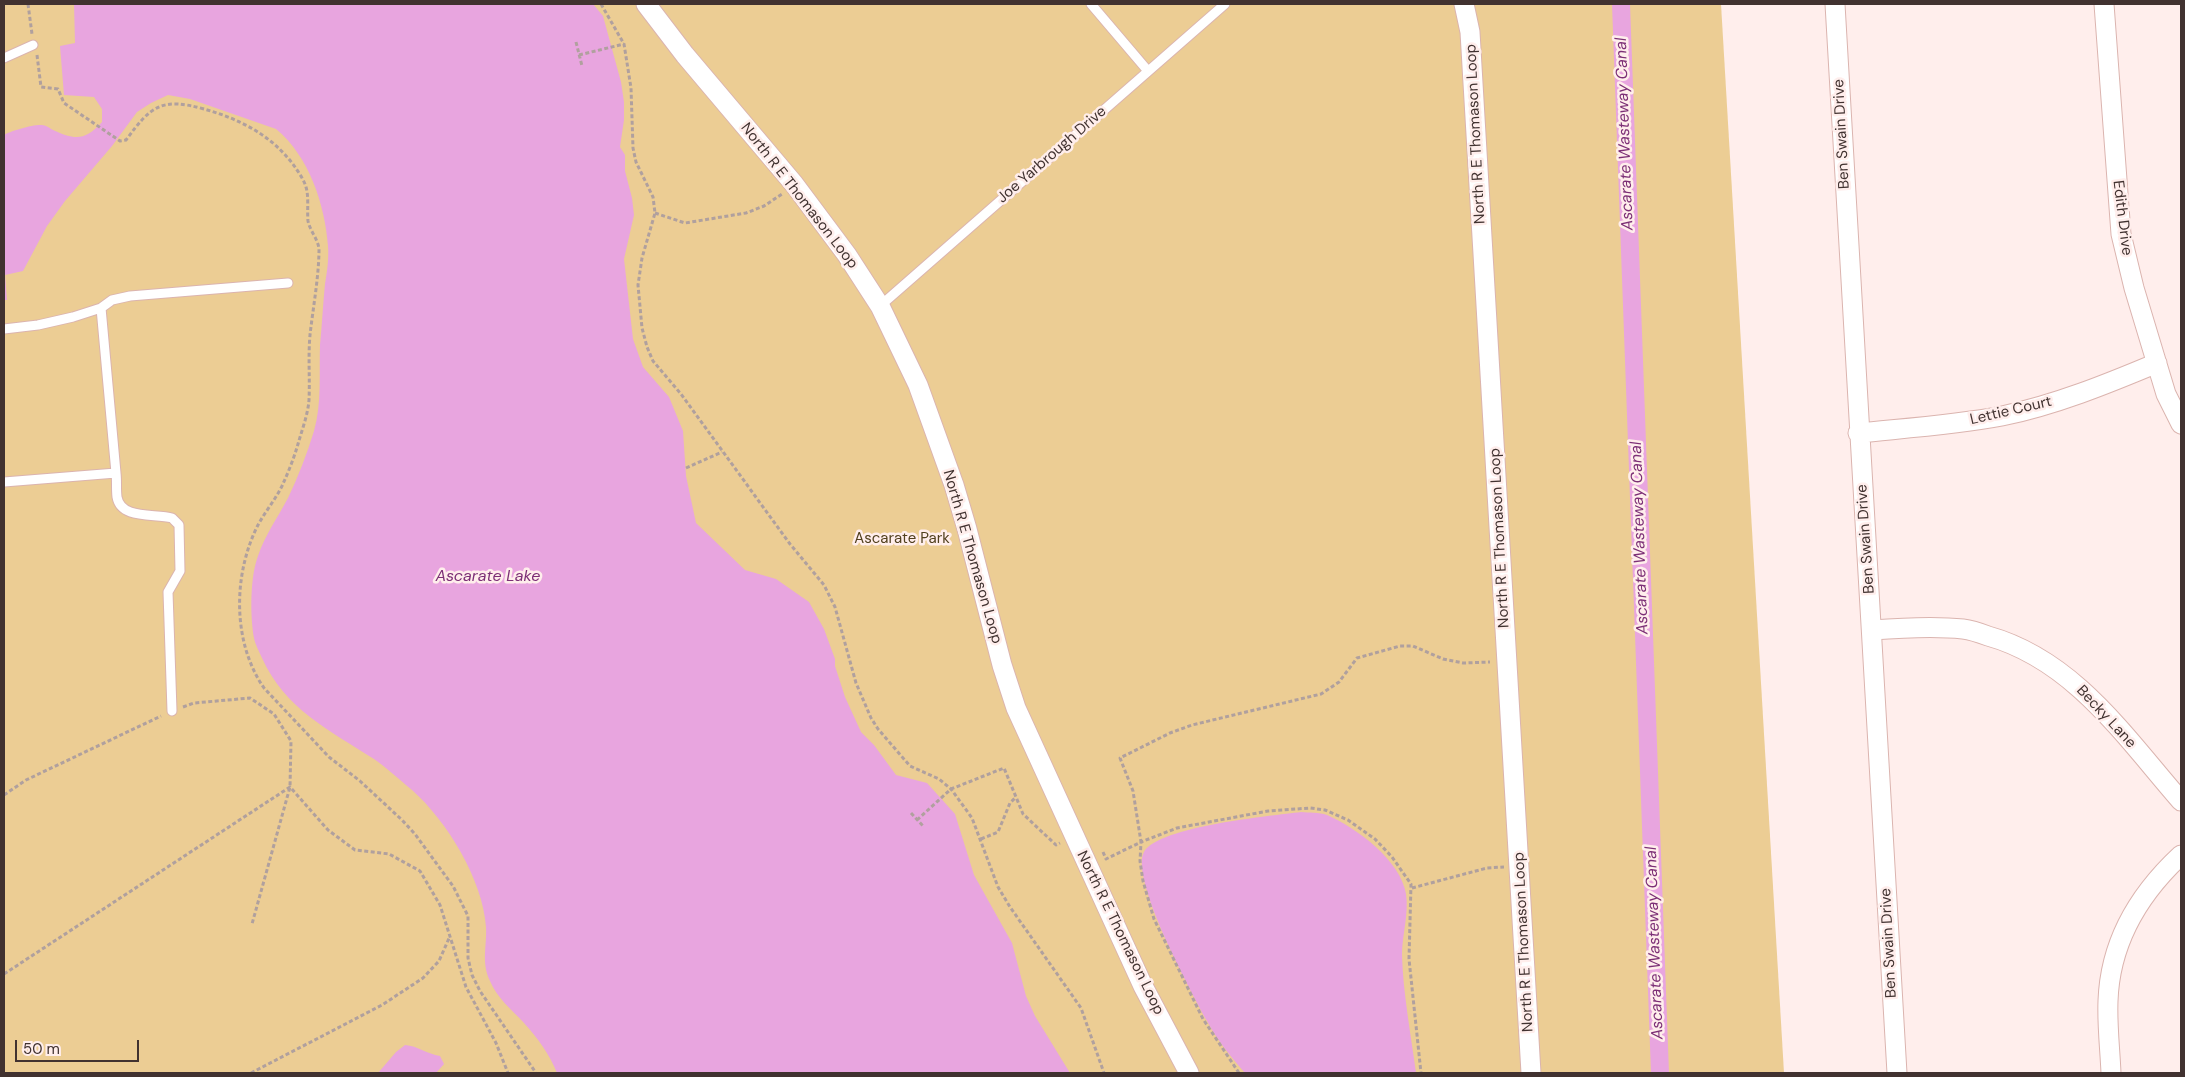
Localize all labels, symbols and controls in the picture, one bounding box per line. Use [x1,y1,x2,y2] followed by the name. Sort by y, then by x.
[1612,37,1638,231] water label: Ascarate Wasteway Canal
[1462,44,1490,224] street label: North R E Thomason Loop
[1830,79,1854,189] street label: Ben Swain Drive
[994,103,1110,207] street label: Joe Yarbrough Drive
[737,120,861,272] street label: North R E Thomason Loop
[2108,179,2136,257] street label: Edith Drive
[1968,393,2054,429] street label: Lettie Court
[1627,441,1653,635] water label: Ascarate Wasteway Canal
[1486,448,1514,628] street label: North R E Thomason Loop
[939,468,1005,646] street label: North R E Thomason Loop
[1853,484,1879,594] street label: Ben Swain Drive
[854,530,950,548] park label: Ascarate Park
[436,567,540,587] water label: Ascarate Lake
[2072,682,2140,752] street label: Becky Lane
[1642,846,1668,1040] water label: Ascarate Wasteway Canal
[1072,848,1168,1018] street label: North R E Thomason Loop
[1510,852,1538,1032] street label: North R E Thomason Loop
[1877,888,1901,998] street label: Ben Swain Drive
[18,1030,141,1062] scale bar
[23,1039,60,1059] text: 50 m

